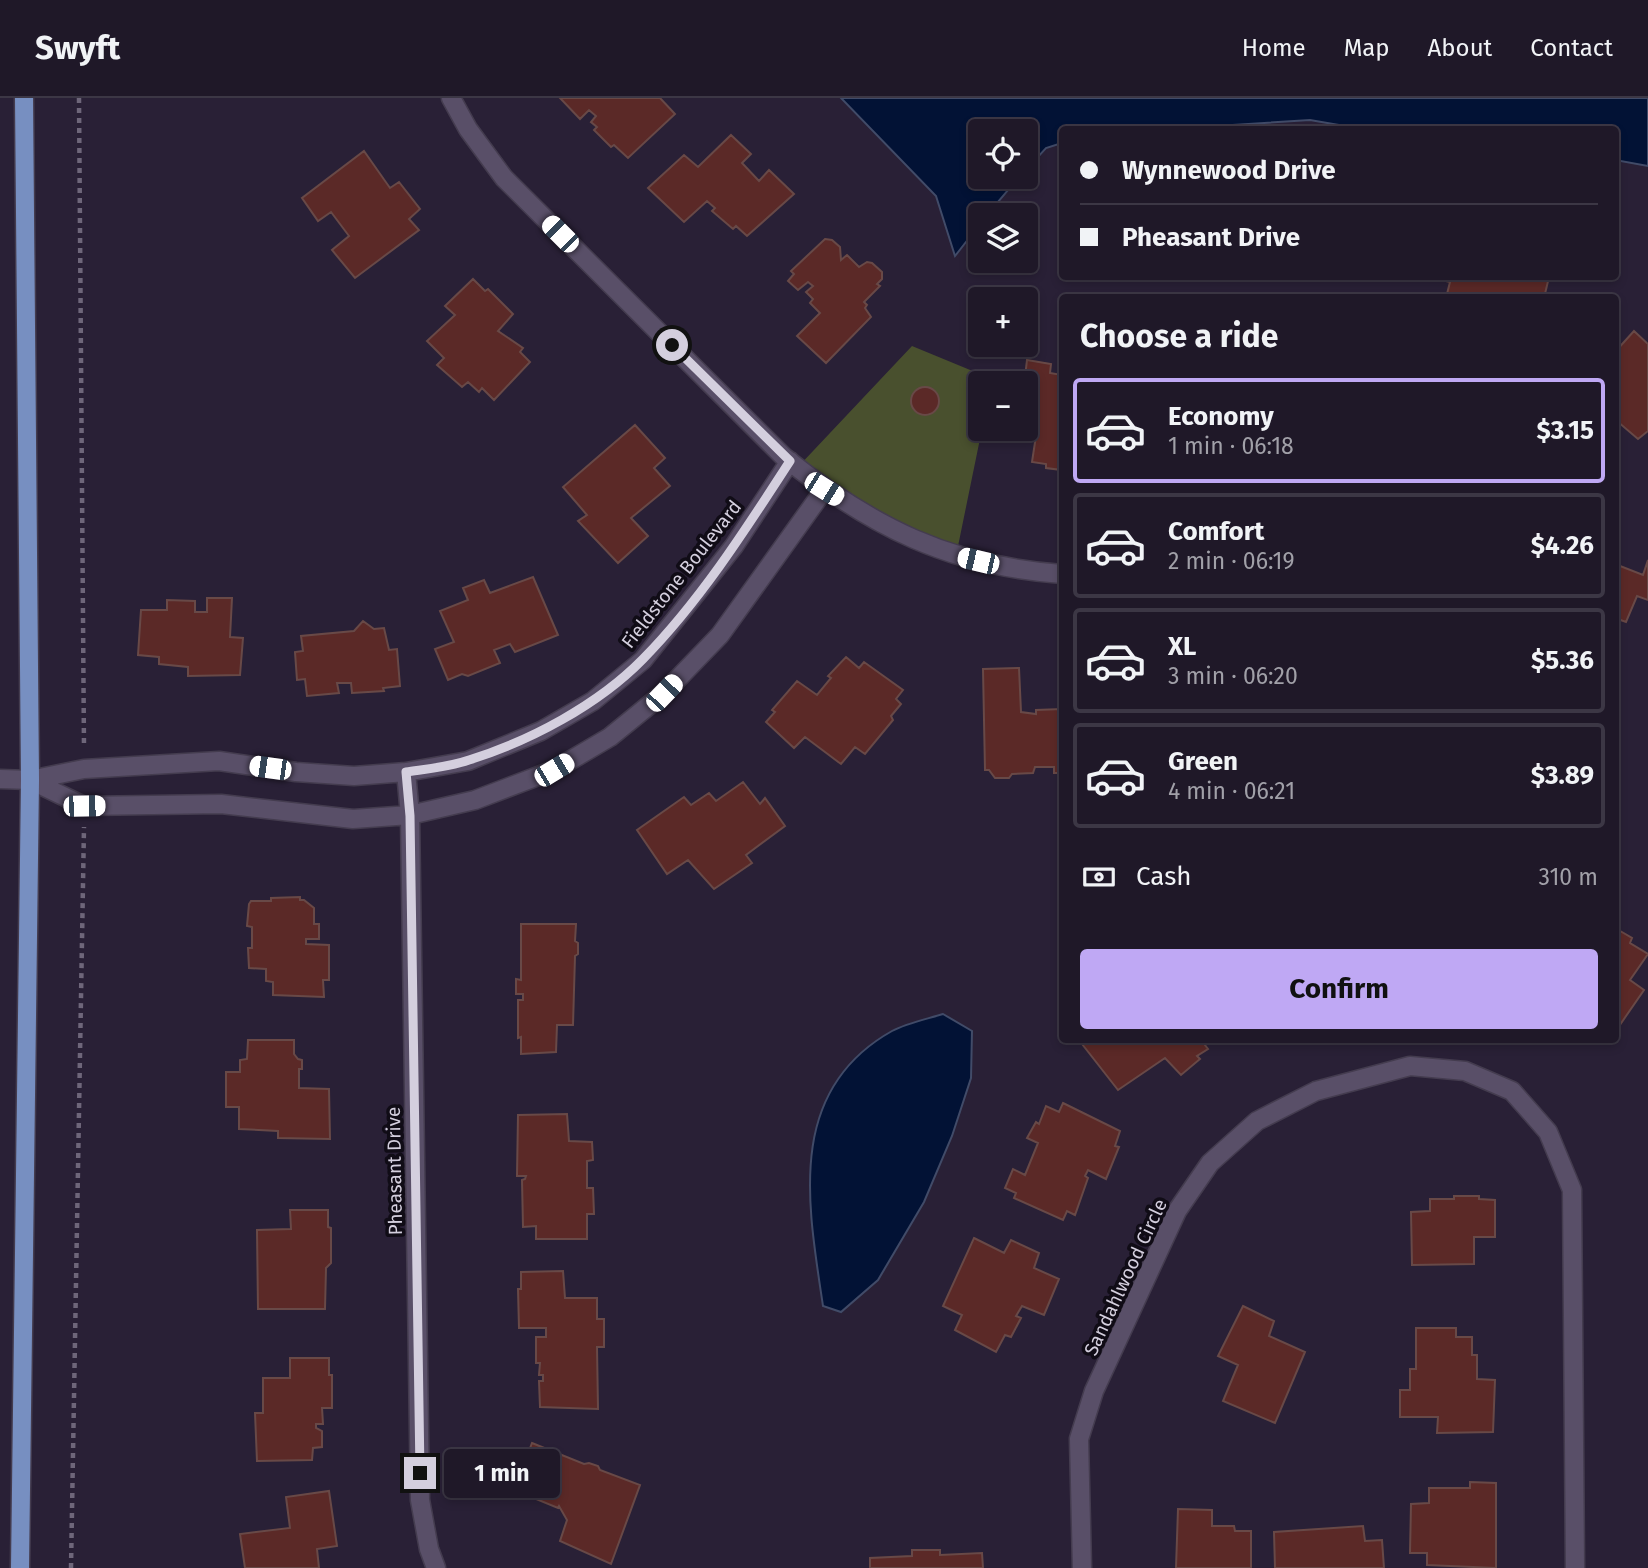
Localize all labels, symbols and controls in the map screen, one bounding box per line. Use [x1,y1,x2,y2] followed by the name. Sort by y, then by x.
[35,28,120,68] text: Swyft
[1242,34,1306,62] text: Home
[1344,34,1390,62] text: Map
[1428,34,1492,62] text: About
[1530,34,1613,62] text: Contact
[968,119,1038,441] map controls
[968,119,1038,189] button: locate
[1122,155,1336,186] text: Wynnewood Drive
[968,203,1038,273] button: layers
[538,212,583,256] car
[1122,222,1300,253] text: Pheasant Drive
[968,287,1038,357] button: +
[1080,317,1278,355] text: Choose a ride
[656,329,688,361] route start
[968,371,1038,441] button: −
[1084,399,1147,462] icon: car
[1168,401,1274,432] text: Economy
[1537,415,1594,446] text: $3.15
[1168,432,1294,460] text: 1 min · 06:18
[801,469,848,509] car
[617,496,746,653] street label: Fieldstone Boulevard
[1084,514,1147,577] icon: car
[1168,516,1264,547] text: Comfort
[1531,530,1594,561] text: $4.26
[956,546,1001,576] car
[1168,547,1295,575] text: 2 min · 06:19
[1084,629,1147,692] icon: car
[1168,631,1196,662] text: XL
[1531,645,1594,676] text: $5.36
[1168,662,1298,690] text: 3 min · 06:20
[642,671,687,715] car
[1084,744,1147,807] icon: car
[1168,746,1238,777] text: Green
[531,750,578,790] car
[248,755,293,781] car
[1531,760,1594,791] text: $3.89
[1168,777,1295,805] text: 4 min · 06:21
[63,795,106,817] car
[1080,858,1118,896] icon: cash
[1136,861,1192,892] text: Cash
[1538,863,1598,891] text: 310 m
[1080,949,1598,1029] button: Confirm
[382,1106,407,1236] street label: Pheasant Drive
[1079,1195,1172,1359] street label: Sandahlwood Circle
[444,1448,560,1498] callout: 1 min
[404,1457,436,1489] route end
[474,1459,530,1487] text: 1 min

